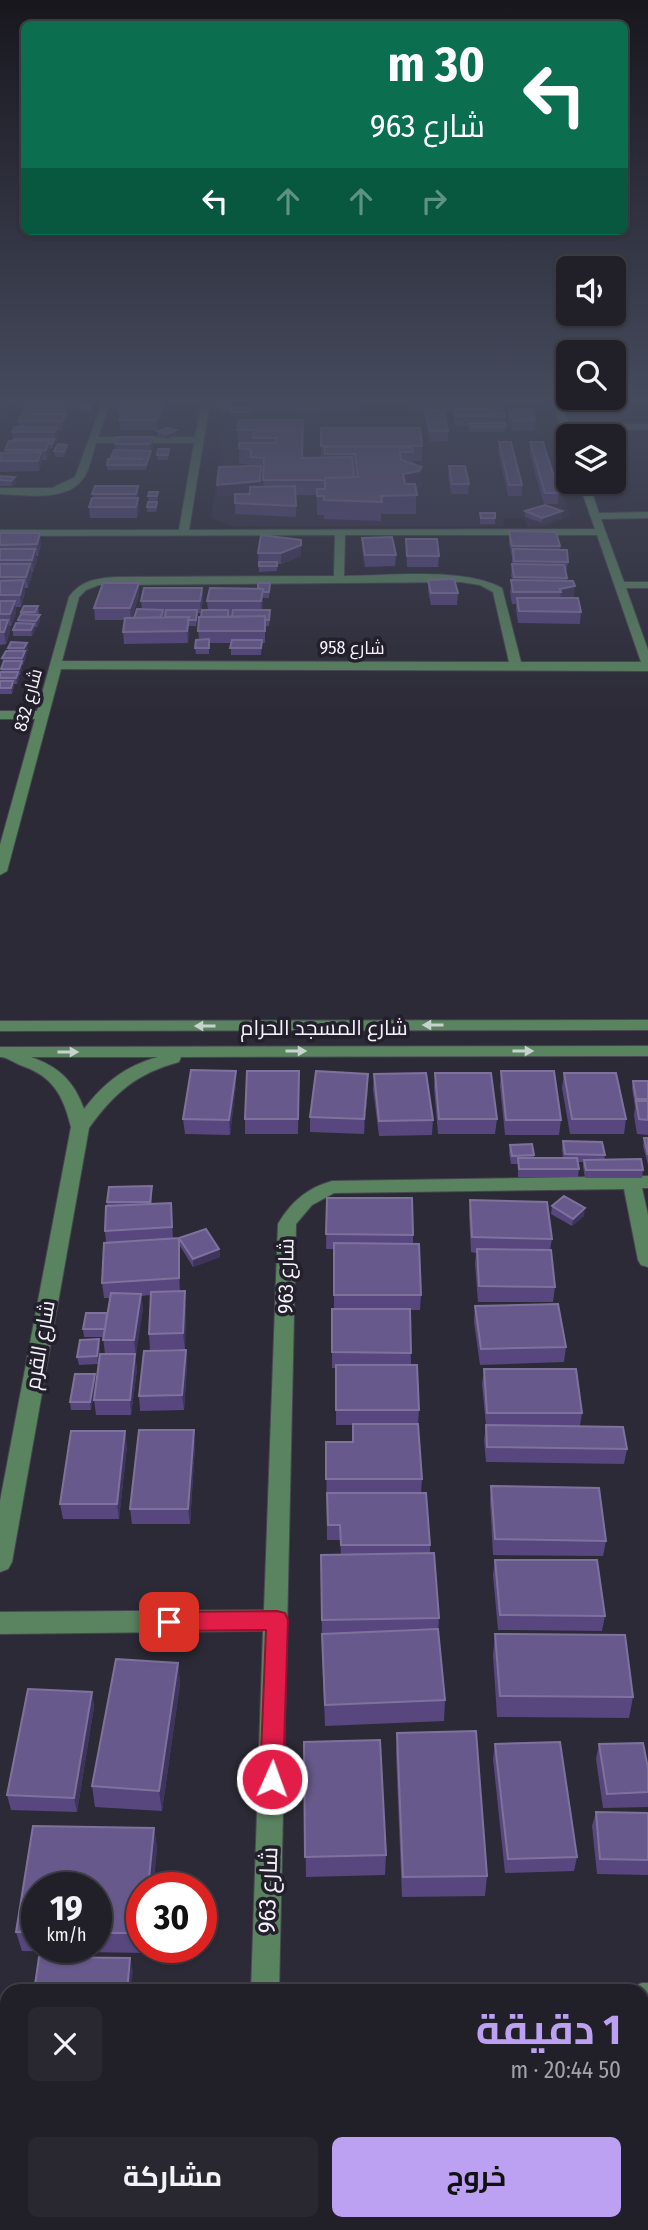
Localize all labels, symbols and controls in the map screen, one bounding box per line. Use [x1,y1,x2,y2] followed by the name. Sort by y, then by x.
[387,35,485,94] text: 30 m
[509,49,600,140] icon: left
[370,107,485,145] text: شارع 963
[196,182,234,220] icon: left
[269,182,307,220] icon: ahead
[342,182,380,220] icon: ahead
[415,182,453,220] icon: right
[556,256,626,494] map controls
[556,256,626,326] button: sound
[556,340,626,410] button: search
[556,424,626,494] button: layers
[319,637,385,660] street label: شارع 958
[9,666,48,734] street label: شارع 832
[240,1015,408,1042] street label: شارع المسجد الحرام
[422,1019,444,1031] one-way arrow
[194,1020,216,1032] one-way arrow
[285,1045,307,1057] one-way arrow
[512,1045,534,1057] one-way arrow
[57,1046,79,1058] one-way arrow
[272,1238,301,1314] street label: شارع 963
[19,1298,62,1392] street label: شارع القرم
[139,1592,199,1652] pin
[150,1603,188,1641] icon: arrive
[235,1742,309,1816] position arrow
[253,1846,285,1934] street label: شارع 963
[126,1872,217,1963] speed limit sign: 30
[50,1887,83,1929] text: 19
[46,1924,87,1946] text: km/h
[476,2005,621,2055] text: 1 دقيقة
[28,2007,102,2081] button: close
[511,2056,621,2084] text: 50 m · 20:44
[28,2137,318,2217] button: مشاركة
[332,2137,621,2217] button: خروج

